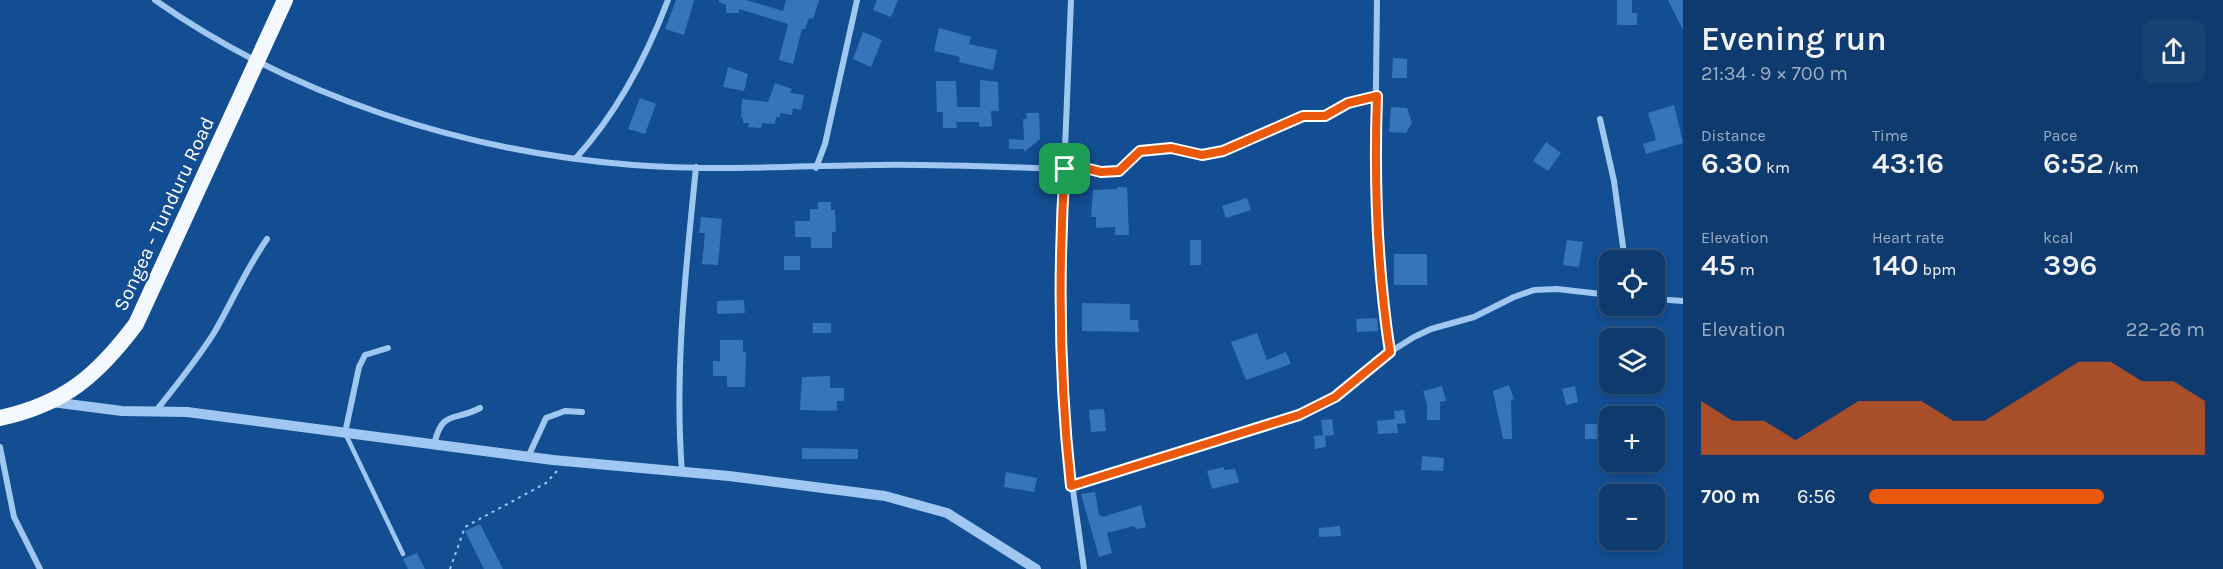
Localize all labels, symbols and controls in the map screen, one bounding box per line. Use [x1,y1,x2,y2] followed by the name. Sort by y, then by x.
[1701,20,1887,58] text: Evening run
[2142,20,2205,83] button: share
[1701,62,1848,85] text: 21:34 · 9 × 700 m
[109,114,219,314] street label: Songea - Tunduru Road
[1701,126,1766,145] text: Distance
[1872,126,1908,145] text: Time
[2043,126,2077,145] text: Pace
[1039,143,1090,194] pin
[1701,145,1762,181] text: 6.30
[1872,145,1944,181] text: 43:16
[2043,145,2104,181] text: 6:52
[1048,152,1081,185] icon: arrive
[1762,158,1790,177] text: km
[2104,158,2139,177] text: /km
[1701,228,1769,247] text: Elevation
[1872,228,1944,247] text: Heart rate
[2043,228,2074,247] text: kcal
[1701,247,1736,283] text: 45
[1872,247,1919,283] text: 140
[2043,247,2097,283] text: 396
[1599,250,1665,550] map controls
[1599,250,1665,316] button: locate
[1736,260,1755,279] text: m
[1919,260,1956,279] text: bpm
[1701,318,1786,341] text: Elevation
[2126,318,2205,341] text: 22–26 m
[1599,328,1665,394] button: layers
[1599,406,1665,472] button: +
[1599,484,1665,550] button: −
[1701,485,1760,508] text: 700 m
[1797,485,1836,508] text: 6:56

